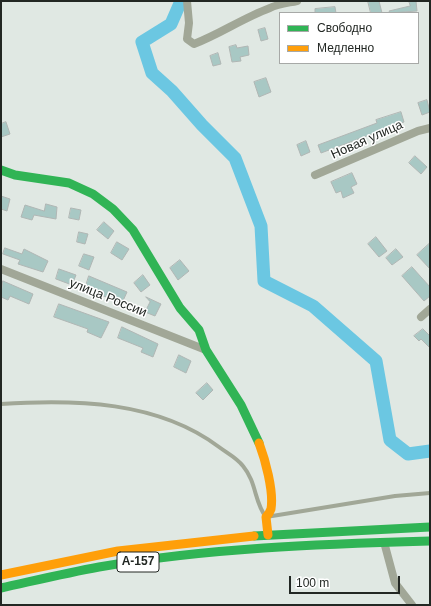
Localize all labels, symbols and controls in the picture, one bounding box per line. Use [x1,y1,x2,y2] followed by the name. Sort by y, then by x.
[279,12,419,64] legend
[317,21,372,35] text: Свободно
[317,41,374,55] text: Медленно
[329,117,405,163] street label: Новая улица
[67,275,149,321] street label: улица России
[117,552,159,572] road number: А-157
[291,568,402,594] scale bar
[296,576,329,590] text: 100 m

